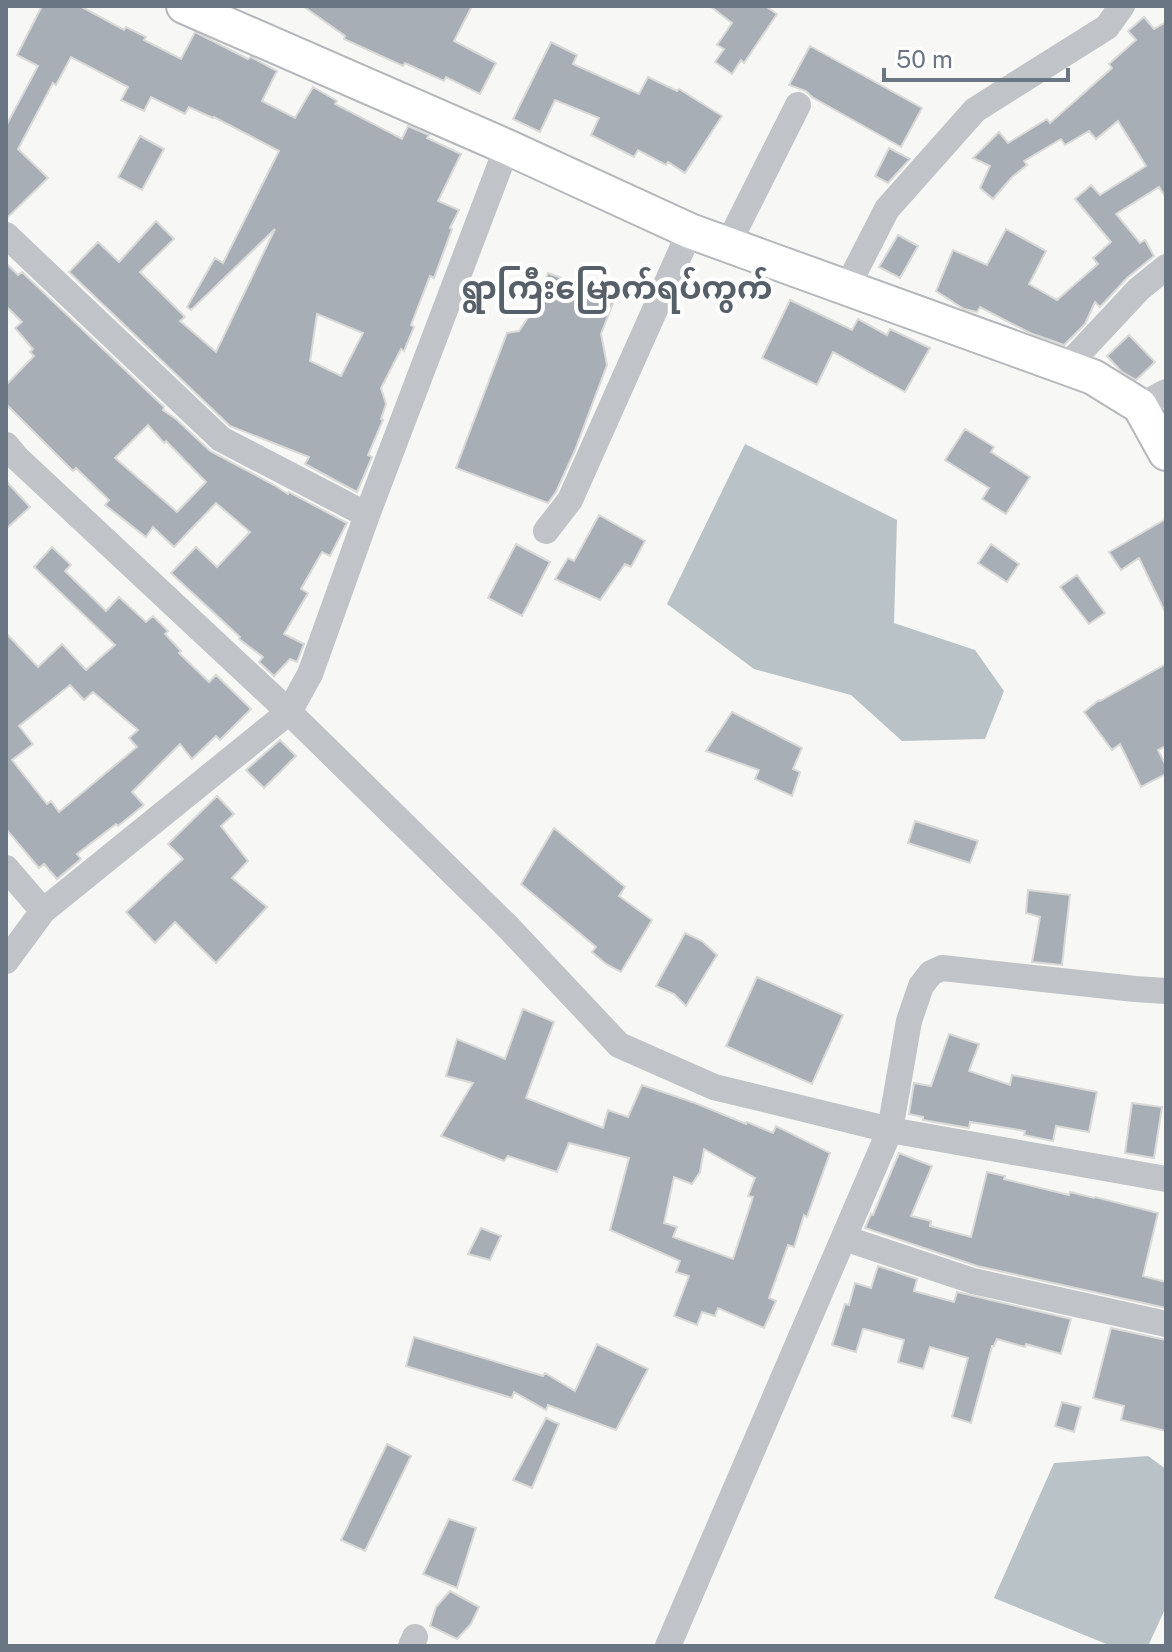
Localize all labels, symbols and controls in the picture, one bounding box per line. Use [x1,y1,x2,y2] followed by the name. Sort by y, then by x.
[884,32,1068,82] scale bar
[896,45,953,73] text: 50 m
[461,266,773,314] district label: ရွာကြီးမြောက်ရပ်ကွက်

